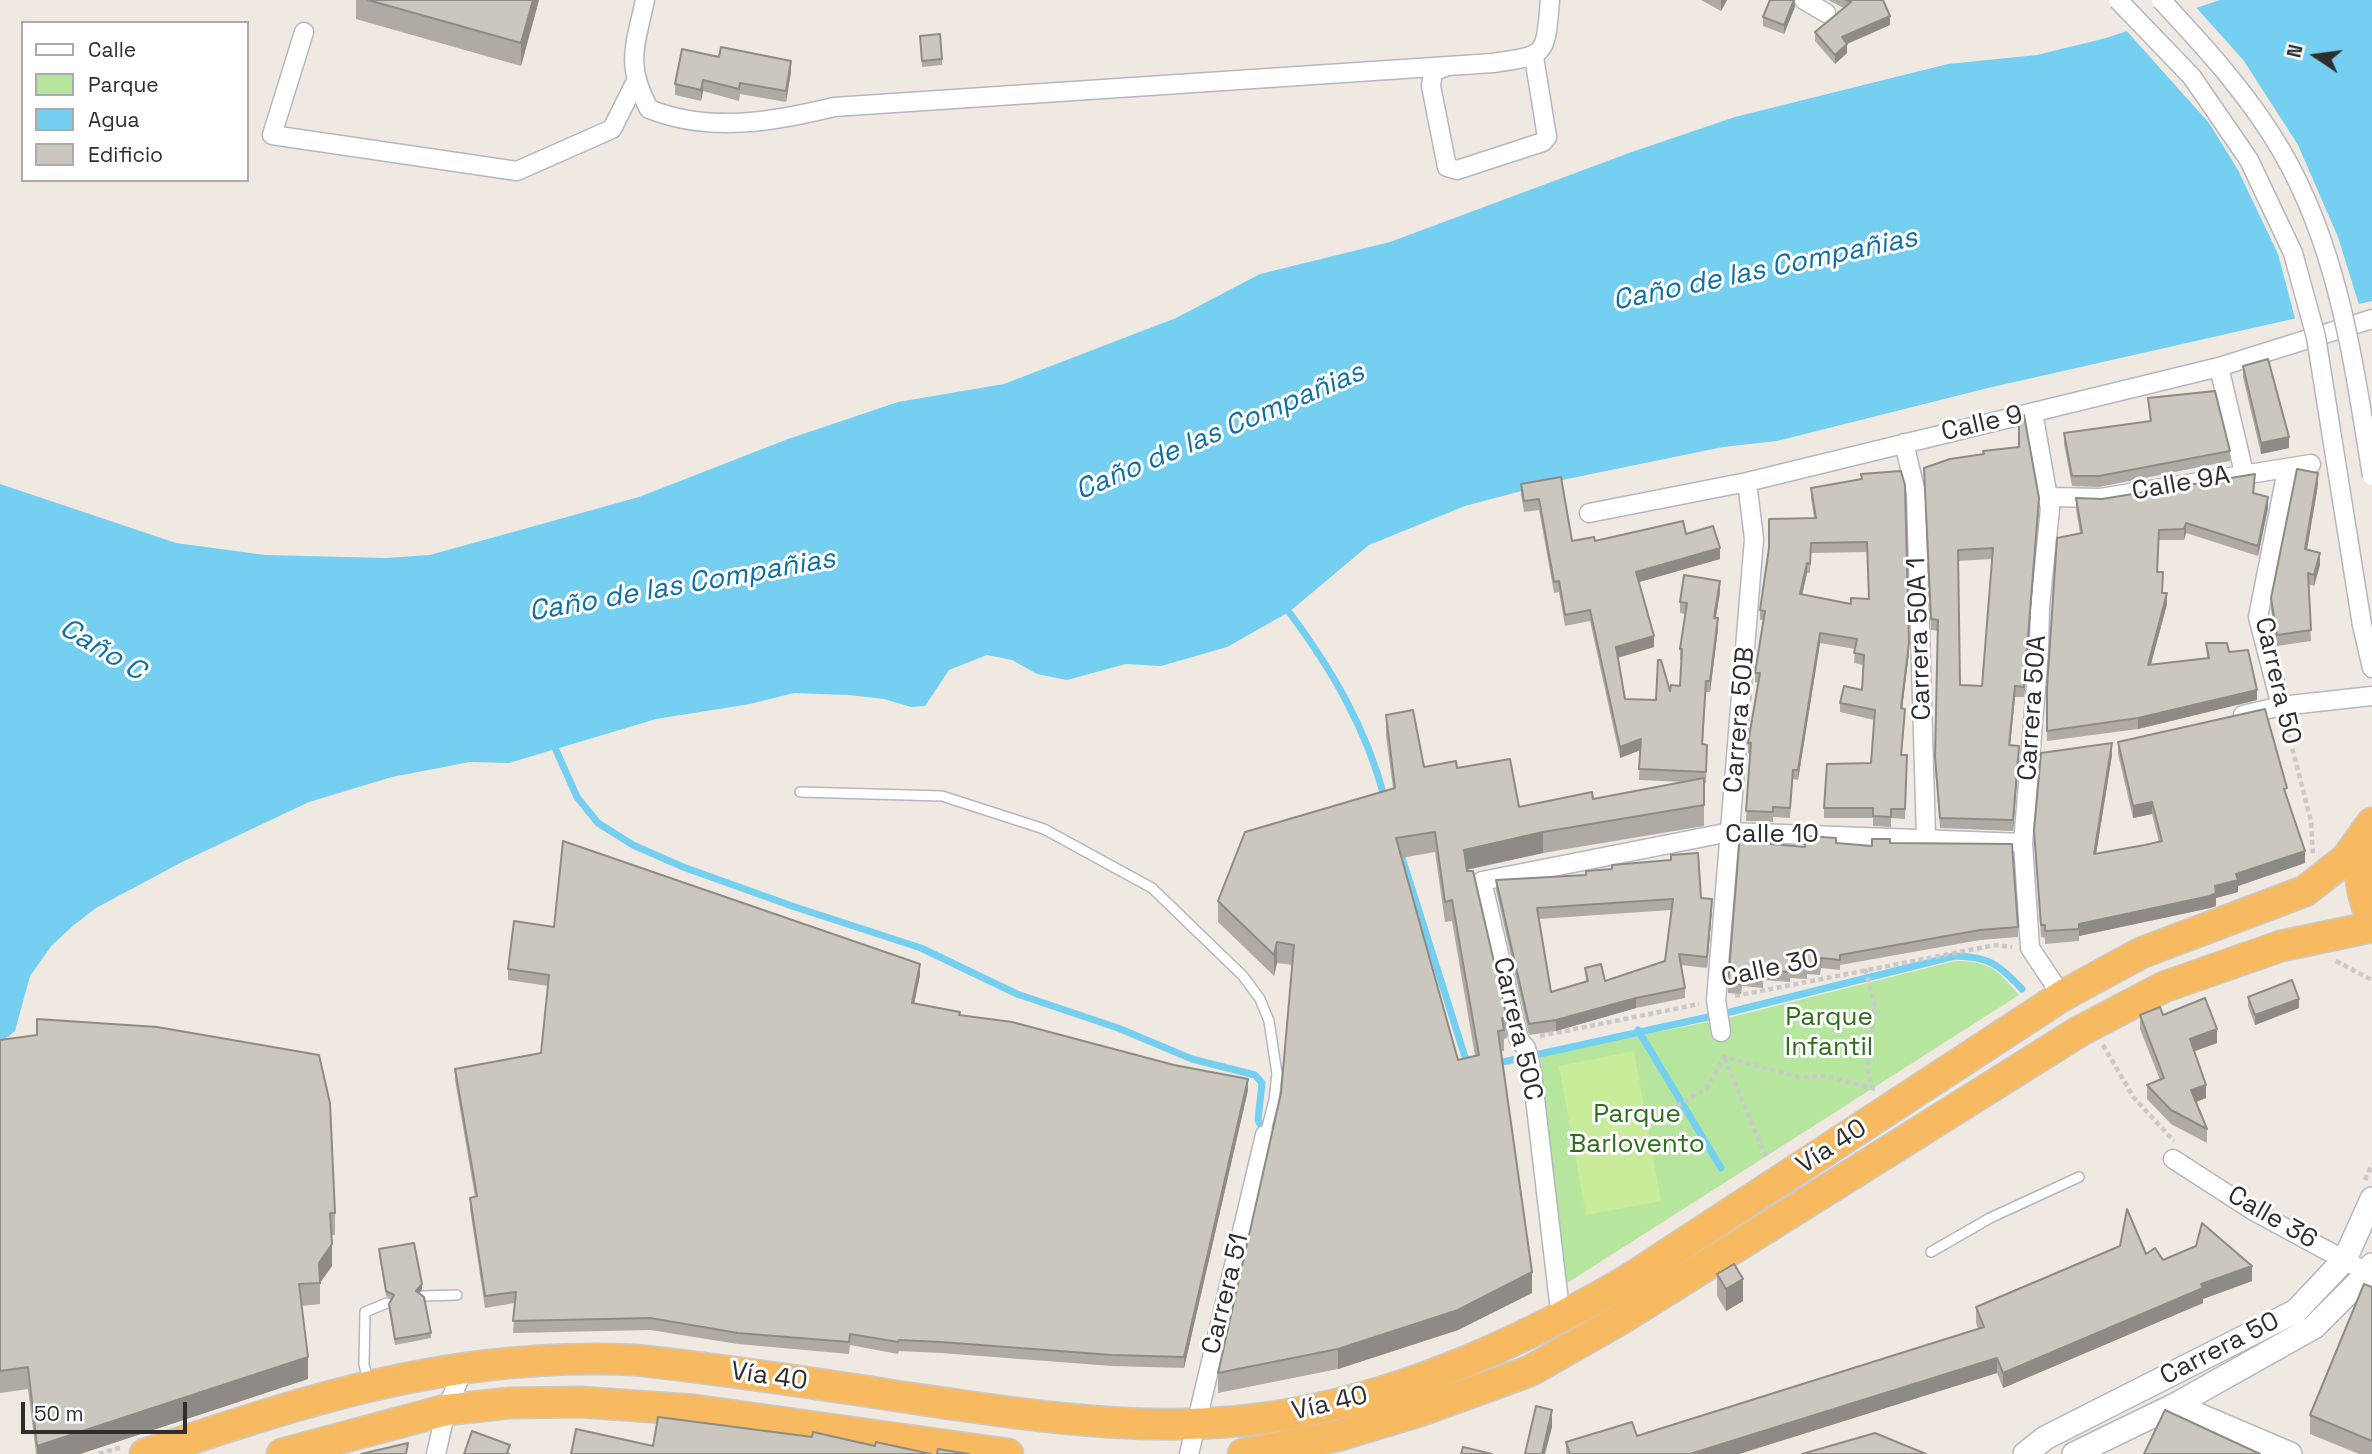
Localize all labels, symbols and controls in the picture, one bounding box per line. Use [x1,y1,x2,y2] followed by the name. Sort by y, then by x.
[21,21,248,182] legend
[2281,21,2351,91] north arrow
[88,36,136,63] text: Calle
[2281,42,2309,60] text: N
[88,71,159,98] text: Parque
[88,106,140,133] text: Agua
[88,141,163,168] text: Edificio
[1610,221,1920,319] water label: Caño de las Compañias
[1070,356,1370,508] water label: Caño de las Compañias
[1938,400,2026,448] street label: Calle 9
[2130,460,2232,508] street label: Calle 9A
[526,542,838,630] water label: Caño de las Compañias
[1902,557,1938,721] street label: Carrera 50A 1
[53,611,151,689] water label: Caño C
[2247,614,2307,748] street label: Carrera 50
[2012,634,2054,782] street label: Carrera 50A
[1718,646,1762,794] street label: Carrera 50B
[1725,819,1819,851] street label: Calle 10
[1718,943,1822,995] street label: Calle 30
[1485,954,1549,1104] street label: Carrera 50C
[1785,1002,1873,1064] park label: Parque Infantil
[1569,1099,1705,1160] park label: Parque Barlovento
[1791,1113,1873,1181] street label: Vía 40
[2222,1180,2322,1256] street label: Calle 36
[1196,1230,1256,1358] street label: Carrera 51
[2155,1306,2285,1392] street label: Carrera 50
[729,1356,809,1398] street label: Vía 40
[1289,1380,1371,1428] street label: Vía 40
[24,1388,191,1432] scale bar
[34,1400,84,1427] text: 50 m

